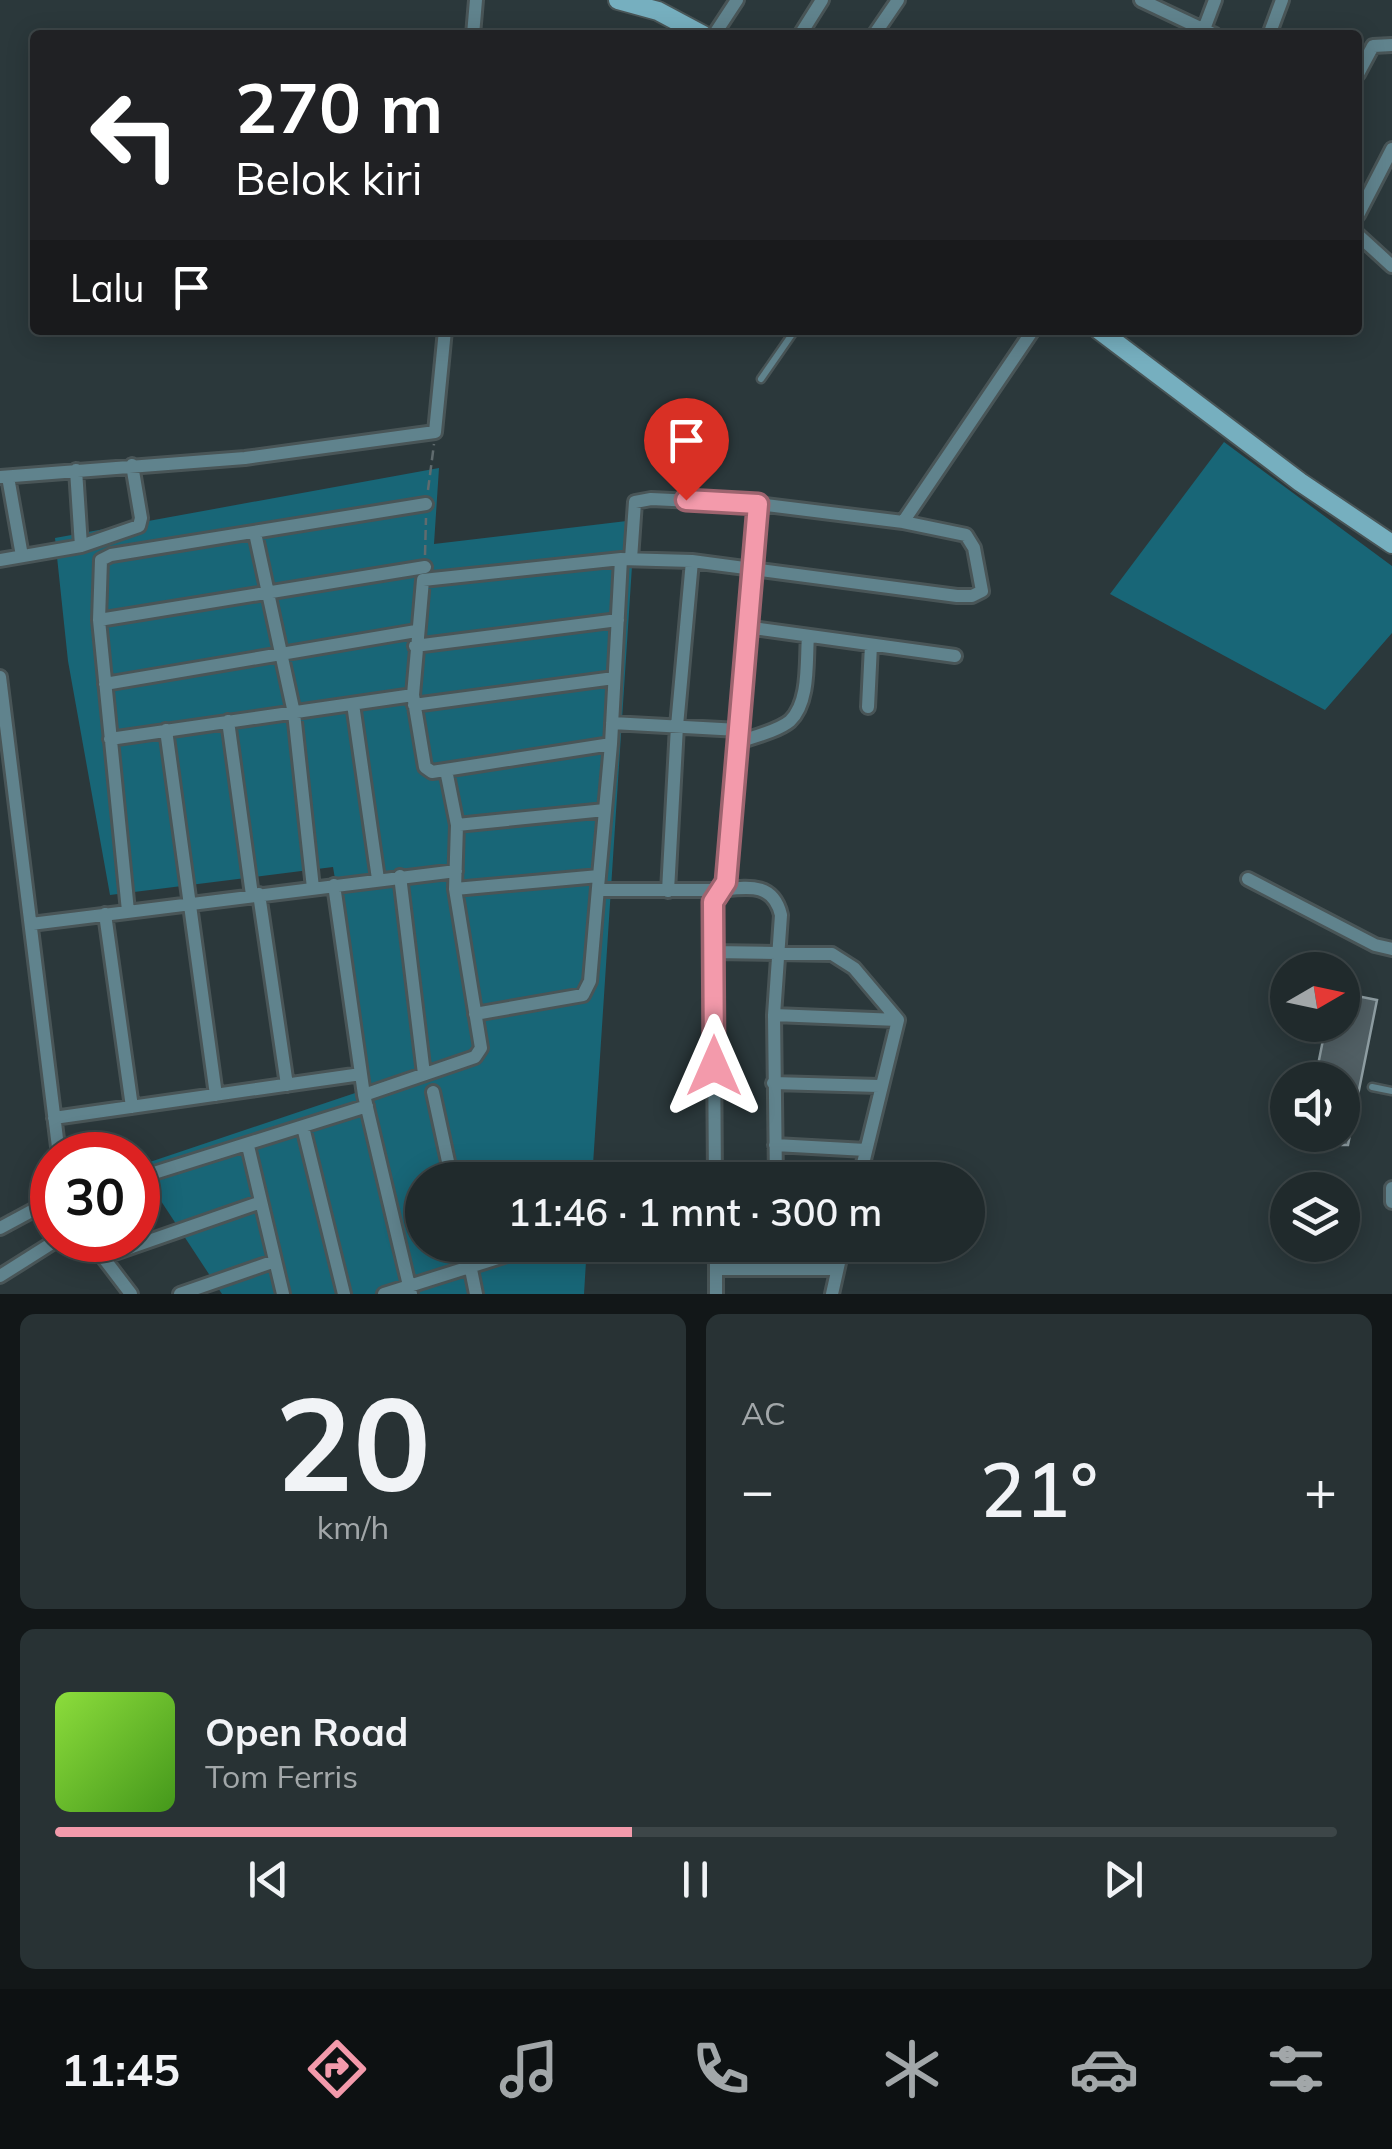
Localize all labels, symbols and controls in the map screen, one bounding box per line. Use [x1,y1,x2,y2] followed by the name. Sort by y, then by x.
[235,63,443,151] text: 270 m
[70,70,200,200] icon: left
[235,150,422,206] text: Belok kiri
[164,260,219,315] icon: arrive
[70,264,144,312] text: Lalu
[644,398,729,501] pin
[659,413,714,468] icon: arrive
[1270,952,1360,1042] north arrow
[1270,952,1360,1262] map controls
[662,1014,766,1118] position arrow
[1270,1062,1360,1152] button: sound
[30,1132,160,1262] speed limit sign: 30
[1270,1172,1360,1262] button: layers
[508,1188,882,1236] text: 11:46 · 1 mnt · 300 m
[275,1360,431,1524] text: 20
[741,1393,786,1433] text: AC
[980,1442,1098,1536] text: 21°
[741,1455,774,1524] text: −
[1304,1455,1337,1524] text: +
[317,1507,389,1547] text: km/h
[205,1708,408,1756] text: Open Road
[205,1756,358,1796] text: Tom Ferris
[241,1852,296,1907] icon: previous
[668,1852,723,1907] icon: pause
[1096,1852,1151,1907] icon: next
[302,2034,372,2104] icon: directions
[494,2034,564,2104] icon: music
[686,2034,756,2104] icon: phone
[877,2034,947,2104] icon: climate
[1069,2034,1139,2104] icon: car
[1261,2034,1331,2104] icon: filters
[61,2041,180,2097] text: 11:45

